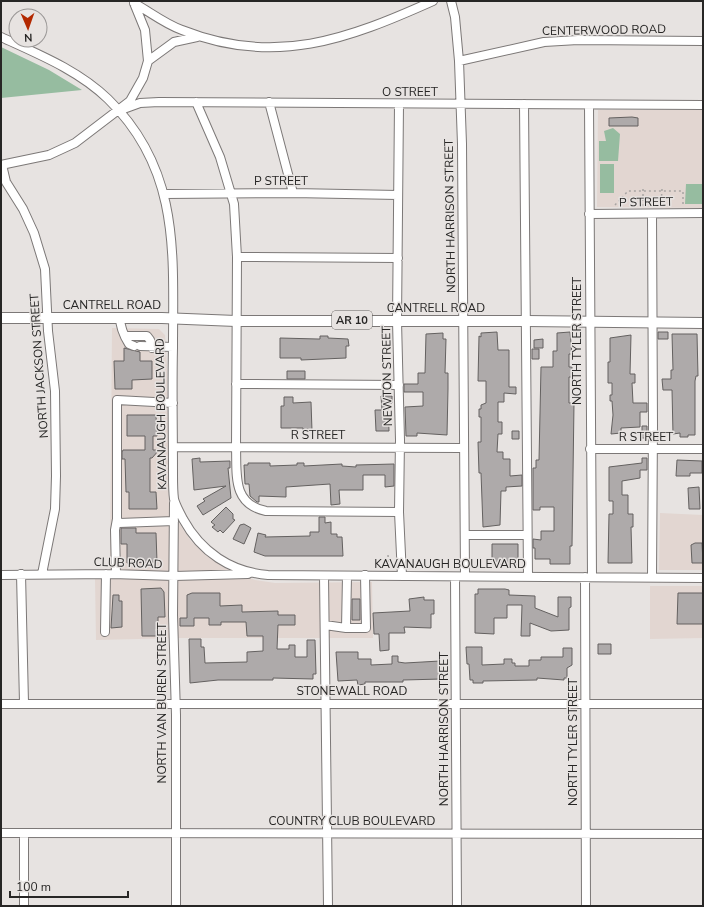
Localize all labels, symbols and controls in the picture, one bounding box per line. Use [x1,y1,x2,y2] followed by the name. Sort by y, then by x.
[8,8,48,48] north arrow
[542,21,666,39] street label: CENTERWOOD ROAD
[24,30,33,45] text: N
[382,84,439,100] street label: O STREET
[441,138,459,293] street label: NORTH HARRISON STREET
[254,173,309,189] street label: P STREET
[619,194,674,210] street label: P STREET
[569,276,585,405] street label: NORTH TYLER STREET
[26,292,52,439] street label: NORTH JACKSON STREET
[63,297,161,313] street label: CANTRELL ROAD
[387,300,485,316] street label: CANTRELL ROAD
[332,311,372,329] road number: AR 10
[378,325,396,426] street label: NEWTON STREET
[152,338,170,490] street label: KAVANAUGH BOULEVARD
[291,427,346,443] street label: R STREET
[619,429,674,445] street label: R STREET
[93,554,163,572] street label: CLUB ROAD
[374,556,526,572] street label: KAVANAUGH BOULEVARD
[154,622,170,784] street label: NORTH VAN BUREN STREET
[436,651,452,806] street label: NORTH HARRISON STREET
[565,677,581,806] street label: NORTH TYLER STREET
[297,683,408,699] street label: STONEWALL ROAD
[268,813,436,829] street label: COUNTRY CLUB BOULEVARD
[10,873,128,899] scale bar
[16,879,51,895] text: 100 m

